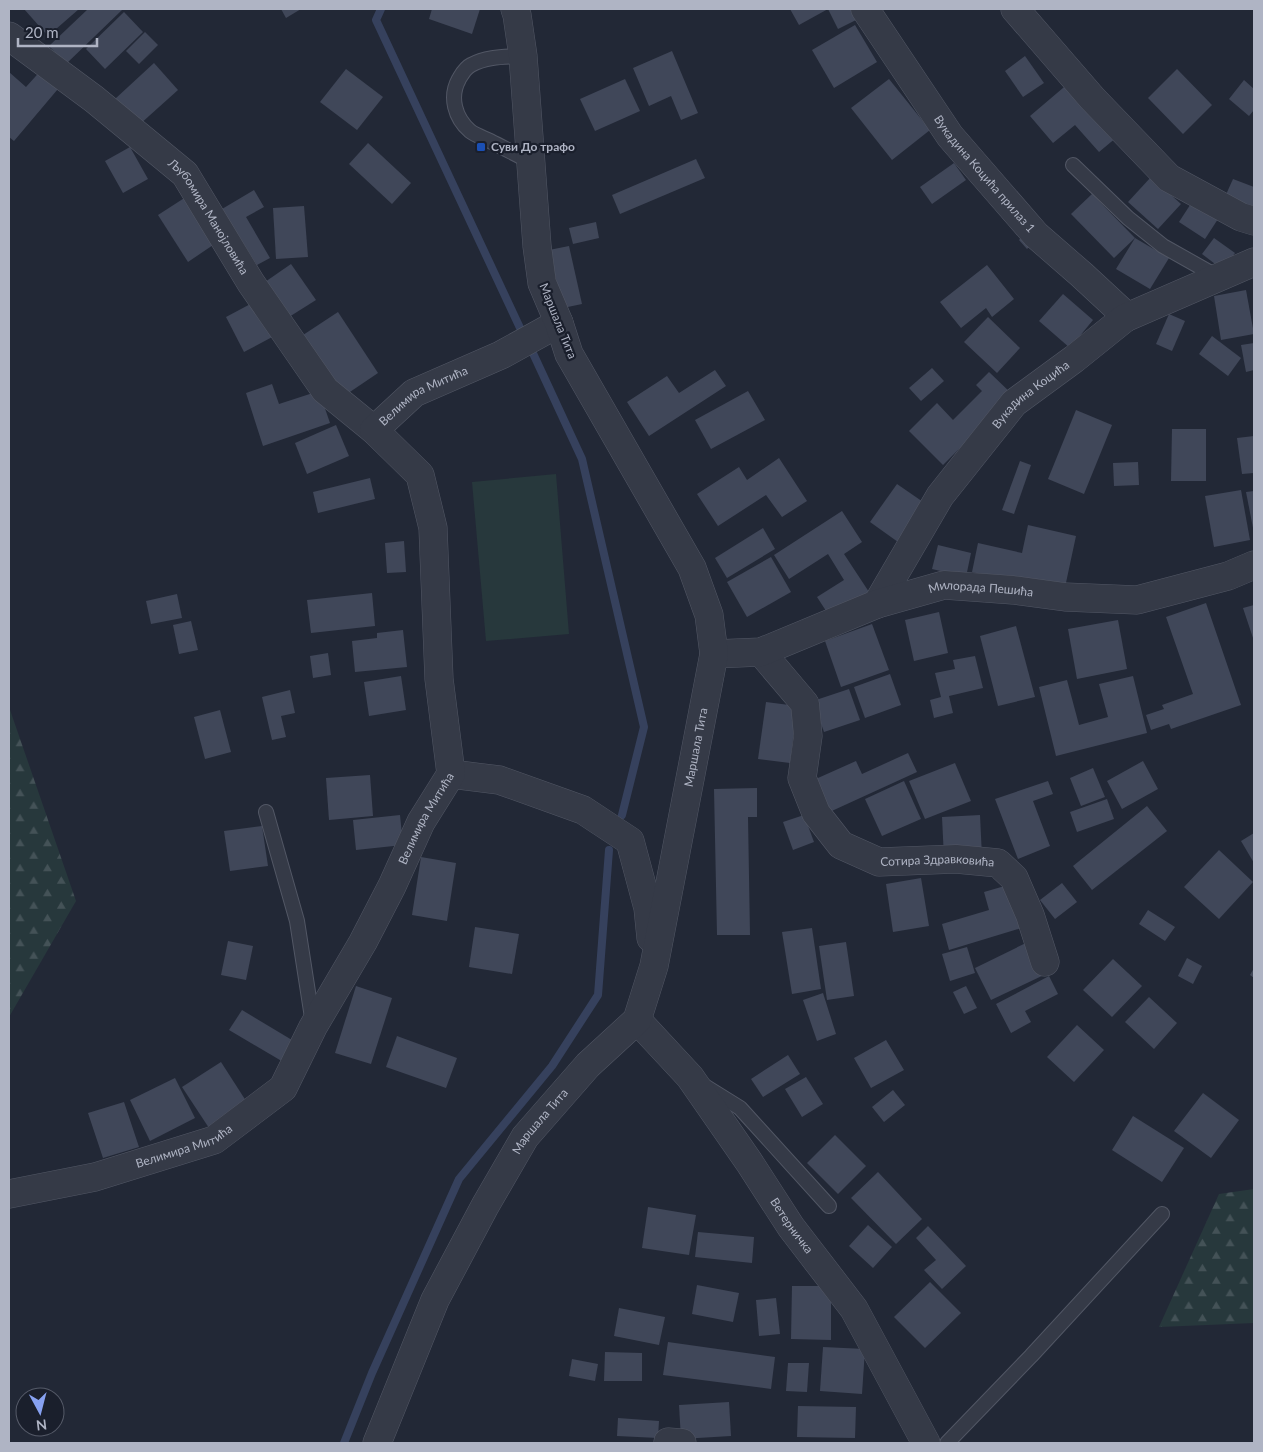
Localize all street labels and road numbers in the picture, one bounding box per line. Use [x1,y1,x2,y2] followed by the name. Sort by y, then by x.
[931,112,1039,236] street label: Вукадина Коцића прилаз 1
[164,155,252,277] street label: Љубомира Манојловића
[536,281,580,361] street label: Маршала Тита
[989,357,1072,431] street label: Вукадина Коцића
[376,362,470,429] street label: Велимира Митића
[926,577,1034,600] street label: Милорада Пешића
[681,706,711,788] street label: Маршала Тита
[395,770,457,867] street label: Велимира Митића
[880,851,995,870] street label: Сотира Здравковића
[509,1085,571,1157] street label: Маршала Тита
[134,1121,235,1171] street label: Велимира Митића
[767,1195,817,1256] street label: Ветерничка

